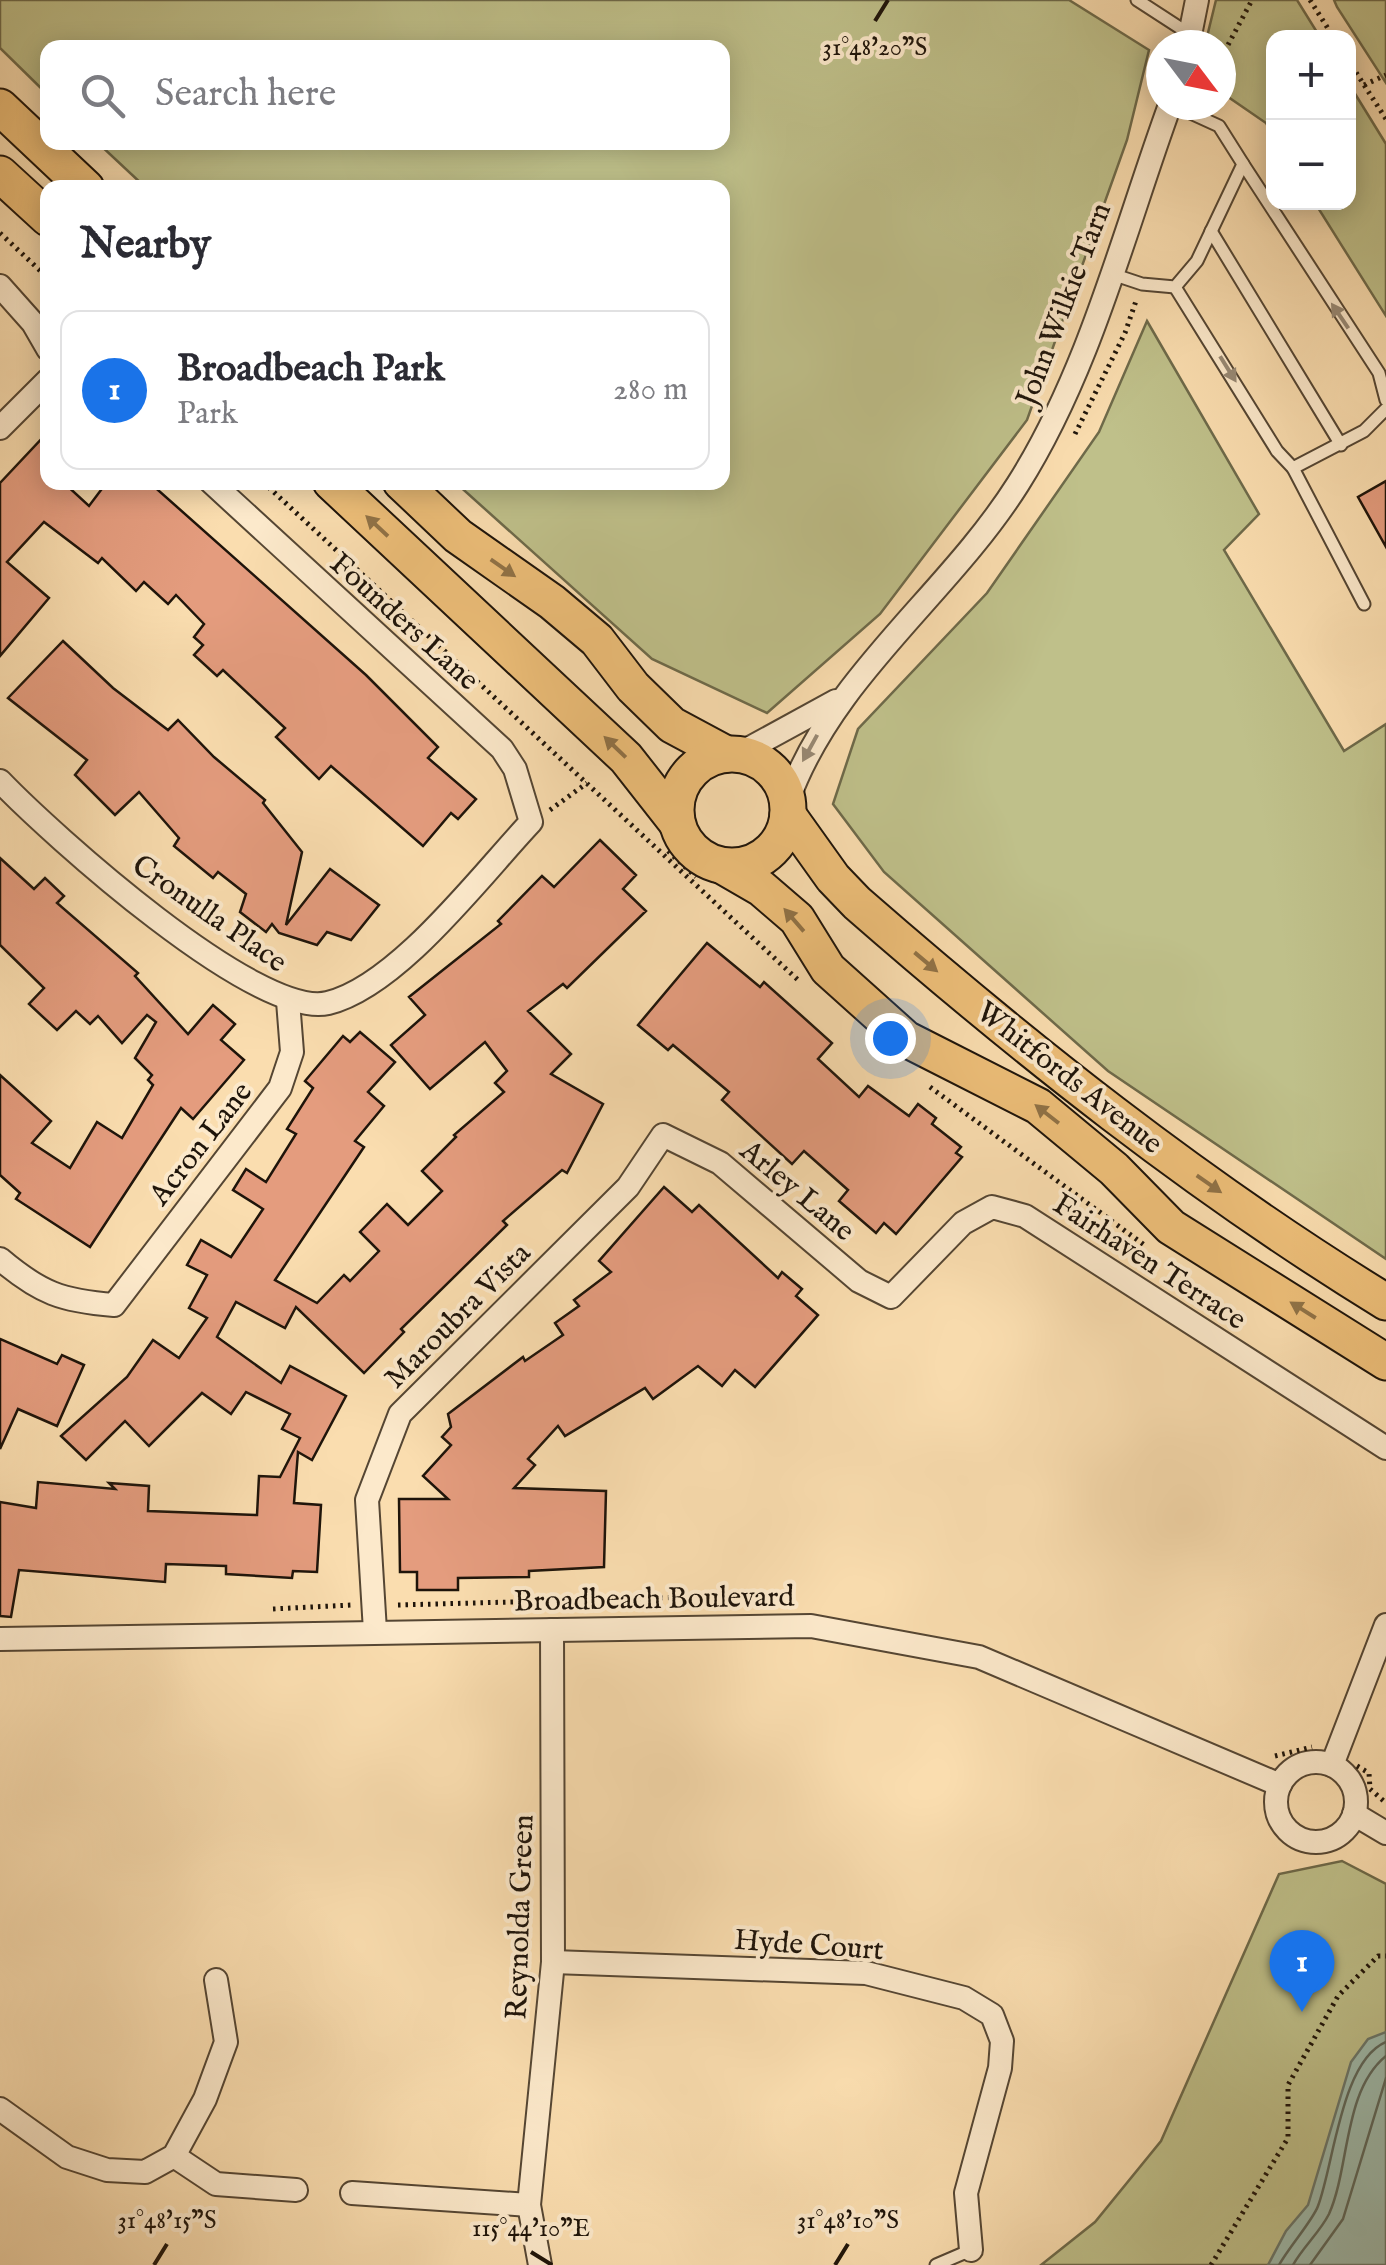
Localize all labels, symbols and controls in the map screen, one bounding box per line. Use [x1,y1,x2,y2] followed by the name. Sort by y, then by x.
[1146,30,1236,120] north arrow
[1266,30,1356,210] map controls
[1266,30,1356,120] button: +
[823,32,927,64] text: 31°48'20"S
[40,40,730,150] search box
[75,68,130,123] icon: search
[155,71,336,119] text: Search here
[1266,120,1356,210] button: −
[1008,198,1121,415] street label: John Wilkie Tarn
[80,219,211,272] text: Nearby
[1332,302,1350,329] one-way arrow
[177,346,445,394] text: Broadbeach Park
[1219,355,1236,383] one-way arrow
[109,370,120,411] text: 1
[613,370,688,411] text: 280 m
[177,394,238,435] text: Park
[366,514,390,537] one-way arrow
[321,545,486,700] street label: Founders Lane
[489,558,516,577] one-way arrow
[802,734,820,762] one-way arrow
[603,736,627,760] one-way arrow
[124,847,294,982] street label: Cronulla Place
[783,908,805,933] one-way arrow
[913,950,938,972] one-way arrow
[968,994,1170,1163] street label: Whitfords Avenue
[865,1013,916,1064] your location
[141,1075,262,1215] street label: Acron Lane
[1034,1104,1059,1125] one-way arrow
[731,1132,862,1251] street label: Arley Lane
[1195,1174,1222,1193] one-way arrow
[1045,1186,1253,1339] street label: Fairhaven Terrace
[377,1235,540,1398] street label: Maroubra Vista
[1289,1302,1317,1320] one-way arrow
[513,1579,796,1621] street label: Broadbeach Boulevard
[498,1814,544,2020] street label: Reynolda Green
[733,1922,885,1970] street label: Hyde Court
[1270,1930,1334,2012] pin: 1
[117,2205,217,2237] text: 31°48'15"S
[797,2205,899,2237] text: 31°48'10"S
[472,2213,590,2245] text: 115°44'10"E

